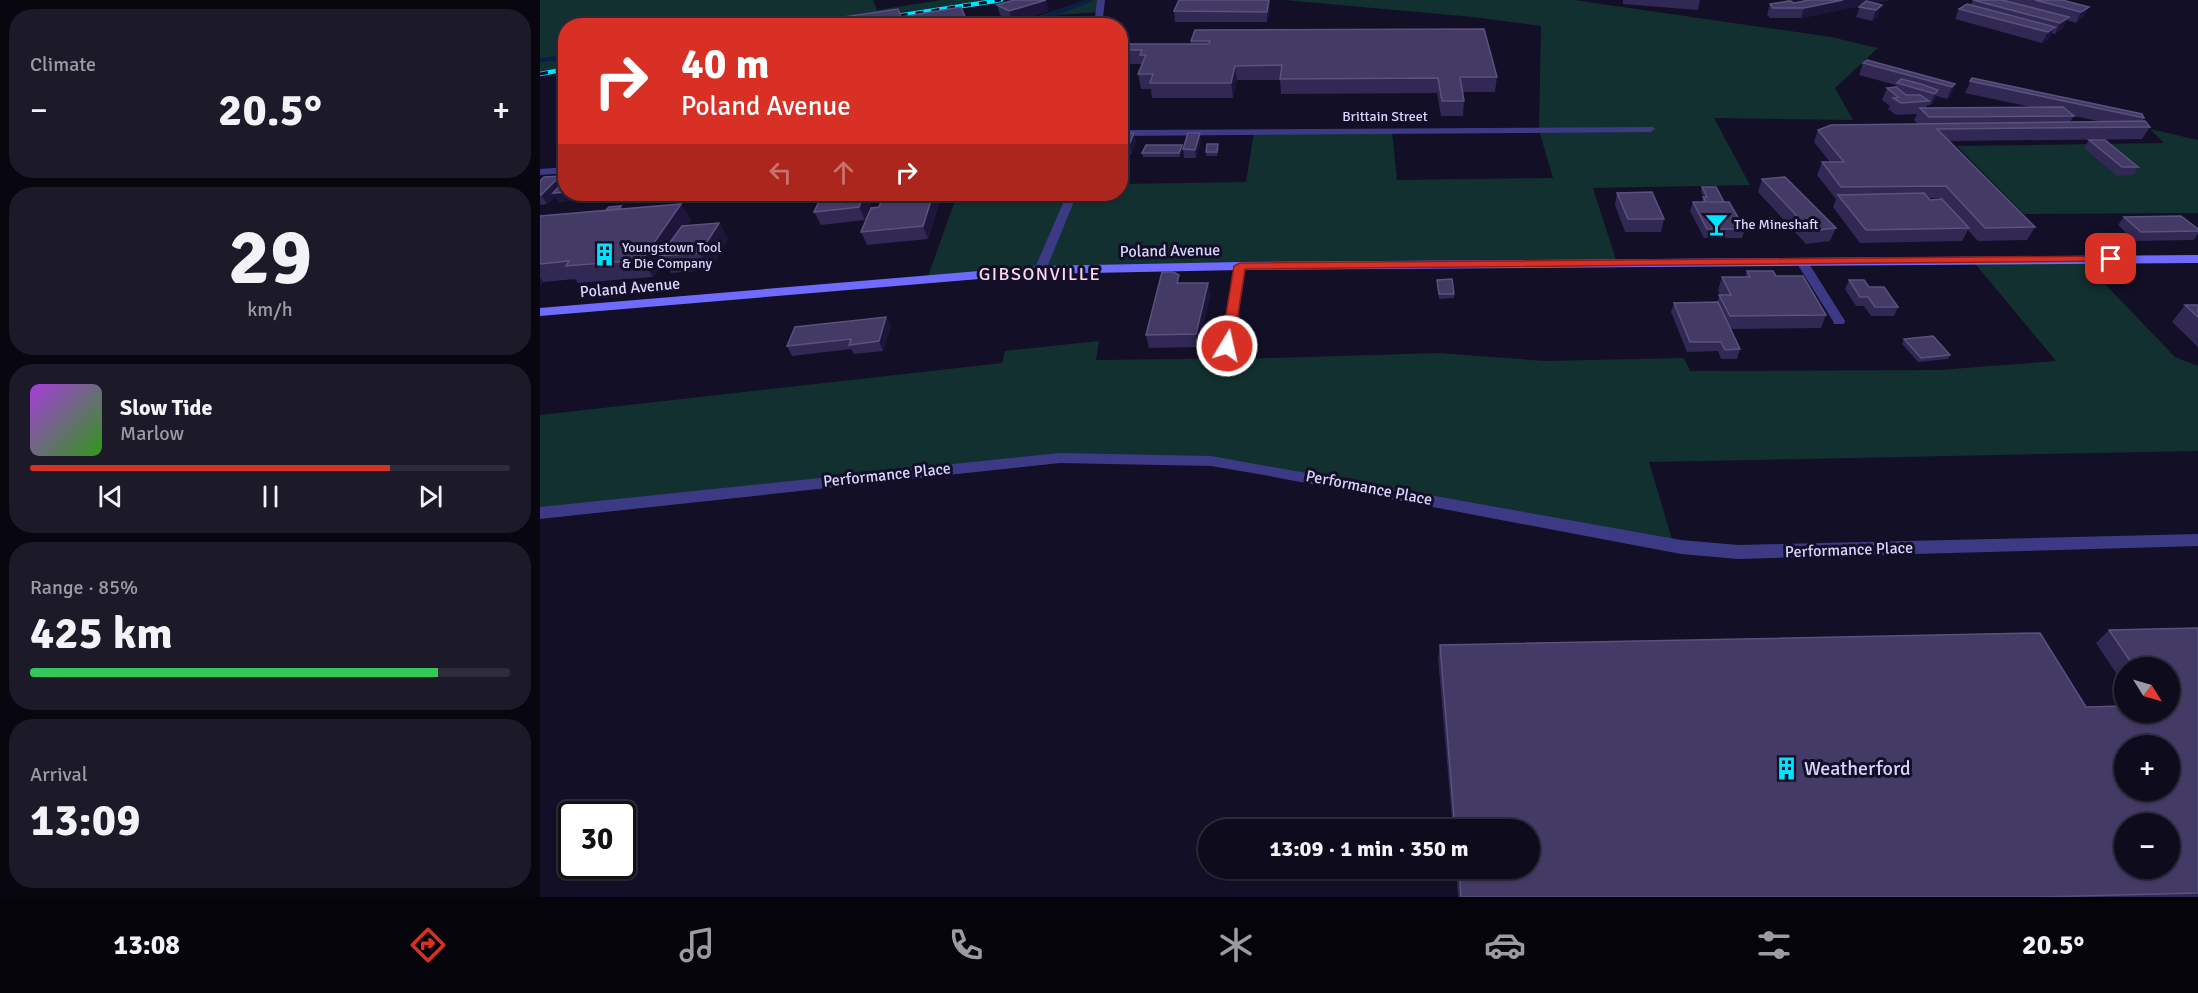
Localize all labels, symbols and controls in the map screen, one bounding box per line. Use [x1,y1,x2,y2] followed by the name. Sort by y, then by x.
[681,39,770,90] text: 40 m
[582,42,660,120] icon: right
[30,52,96,77] text: Climate
[218,83,322,138] text: 20.5°
[30,90,48,131] text: −
[492,90,510,131] text: +
[681,90,851,123] text: Poland Avenue
[1342,108,1428,125] street label: Brittain Street
[764,156,797,189] icon: left
[827,156,860,189] icon: ahead
[890,156,923,189] icon: right
[228,210,312,306] text: 29
[1703,211,1729,237] bar icon: The Mineshaft
[1734,216,1818,233] place label: The Mineshaft
[2085,233,2136,284] pin
[622,239,721,272] place label: Youngstown Tool & Die Company
[1120,240,1220,262] street label: Poland Avenue
[591,242,617,268] building icon: Youngstown Tool & Die Company
[2094,242,2127,275] icon: arrive
[979,263,1101,285] district label: GIBSONVILLE
[579,274,681,302] street label: Poland Avenue
[247,297,293,322] text: km/h
[1195,314,1259,378] position arrow
[120,394,212,421] text: Slow Tide
[120,421,184,446] text: Marlow
[822,458,952,492] street label: Performance Place
[1304,466,1434,510] street label: Performance Place
[94,480,127,513] icon: previous
[254,480,287,513] icon: pause
[414,480,447,513] icon: next
[1785,538,1913,562] street label: Performance Place
[30,575,138,600] text: Range · 85%
[30,606,173,661] text: 425 km
[2114,657,2180,723] north arrow
[2114,657,2180,879] map controls
[2114,735,2180,801] button: +
[1773,755,1799,781] building icon: Weatherford
[1804,756,1911,781] place label: Weatherford
[30,762,88,787] text: Arrival
[30,793,140,848] text: 13:09
[558,801,636,879] speed limit sign: 30
[2114,813,2180,879] button: −
[1269,835,1469,862] text: 13:09 · 1 min · 350 m
[407,924,449,966] icon: directions
[676,924,718,966] icon: music
[945,924,987,966] icon: phone
[1215,924,1257,966] icon: climate
[1484,924,1526,966] icon: car
[1753,924,1795,966] icon: filters
[114,929,180,962] text: 13:08
[2022,929,2084,962] text: 20.5°

